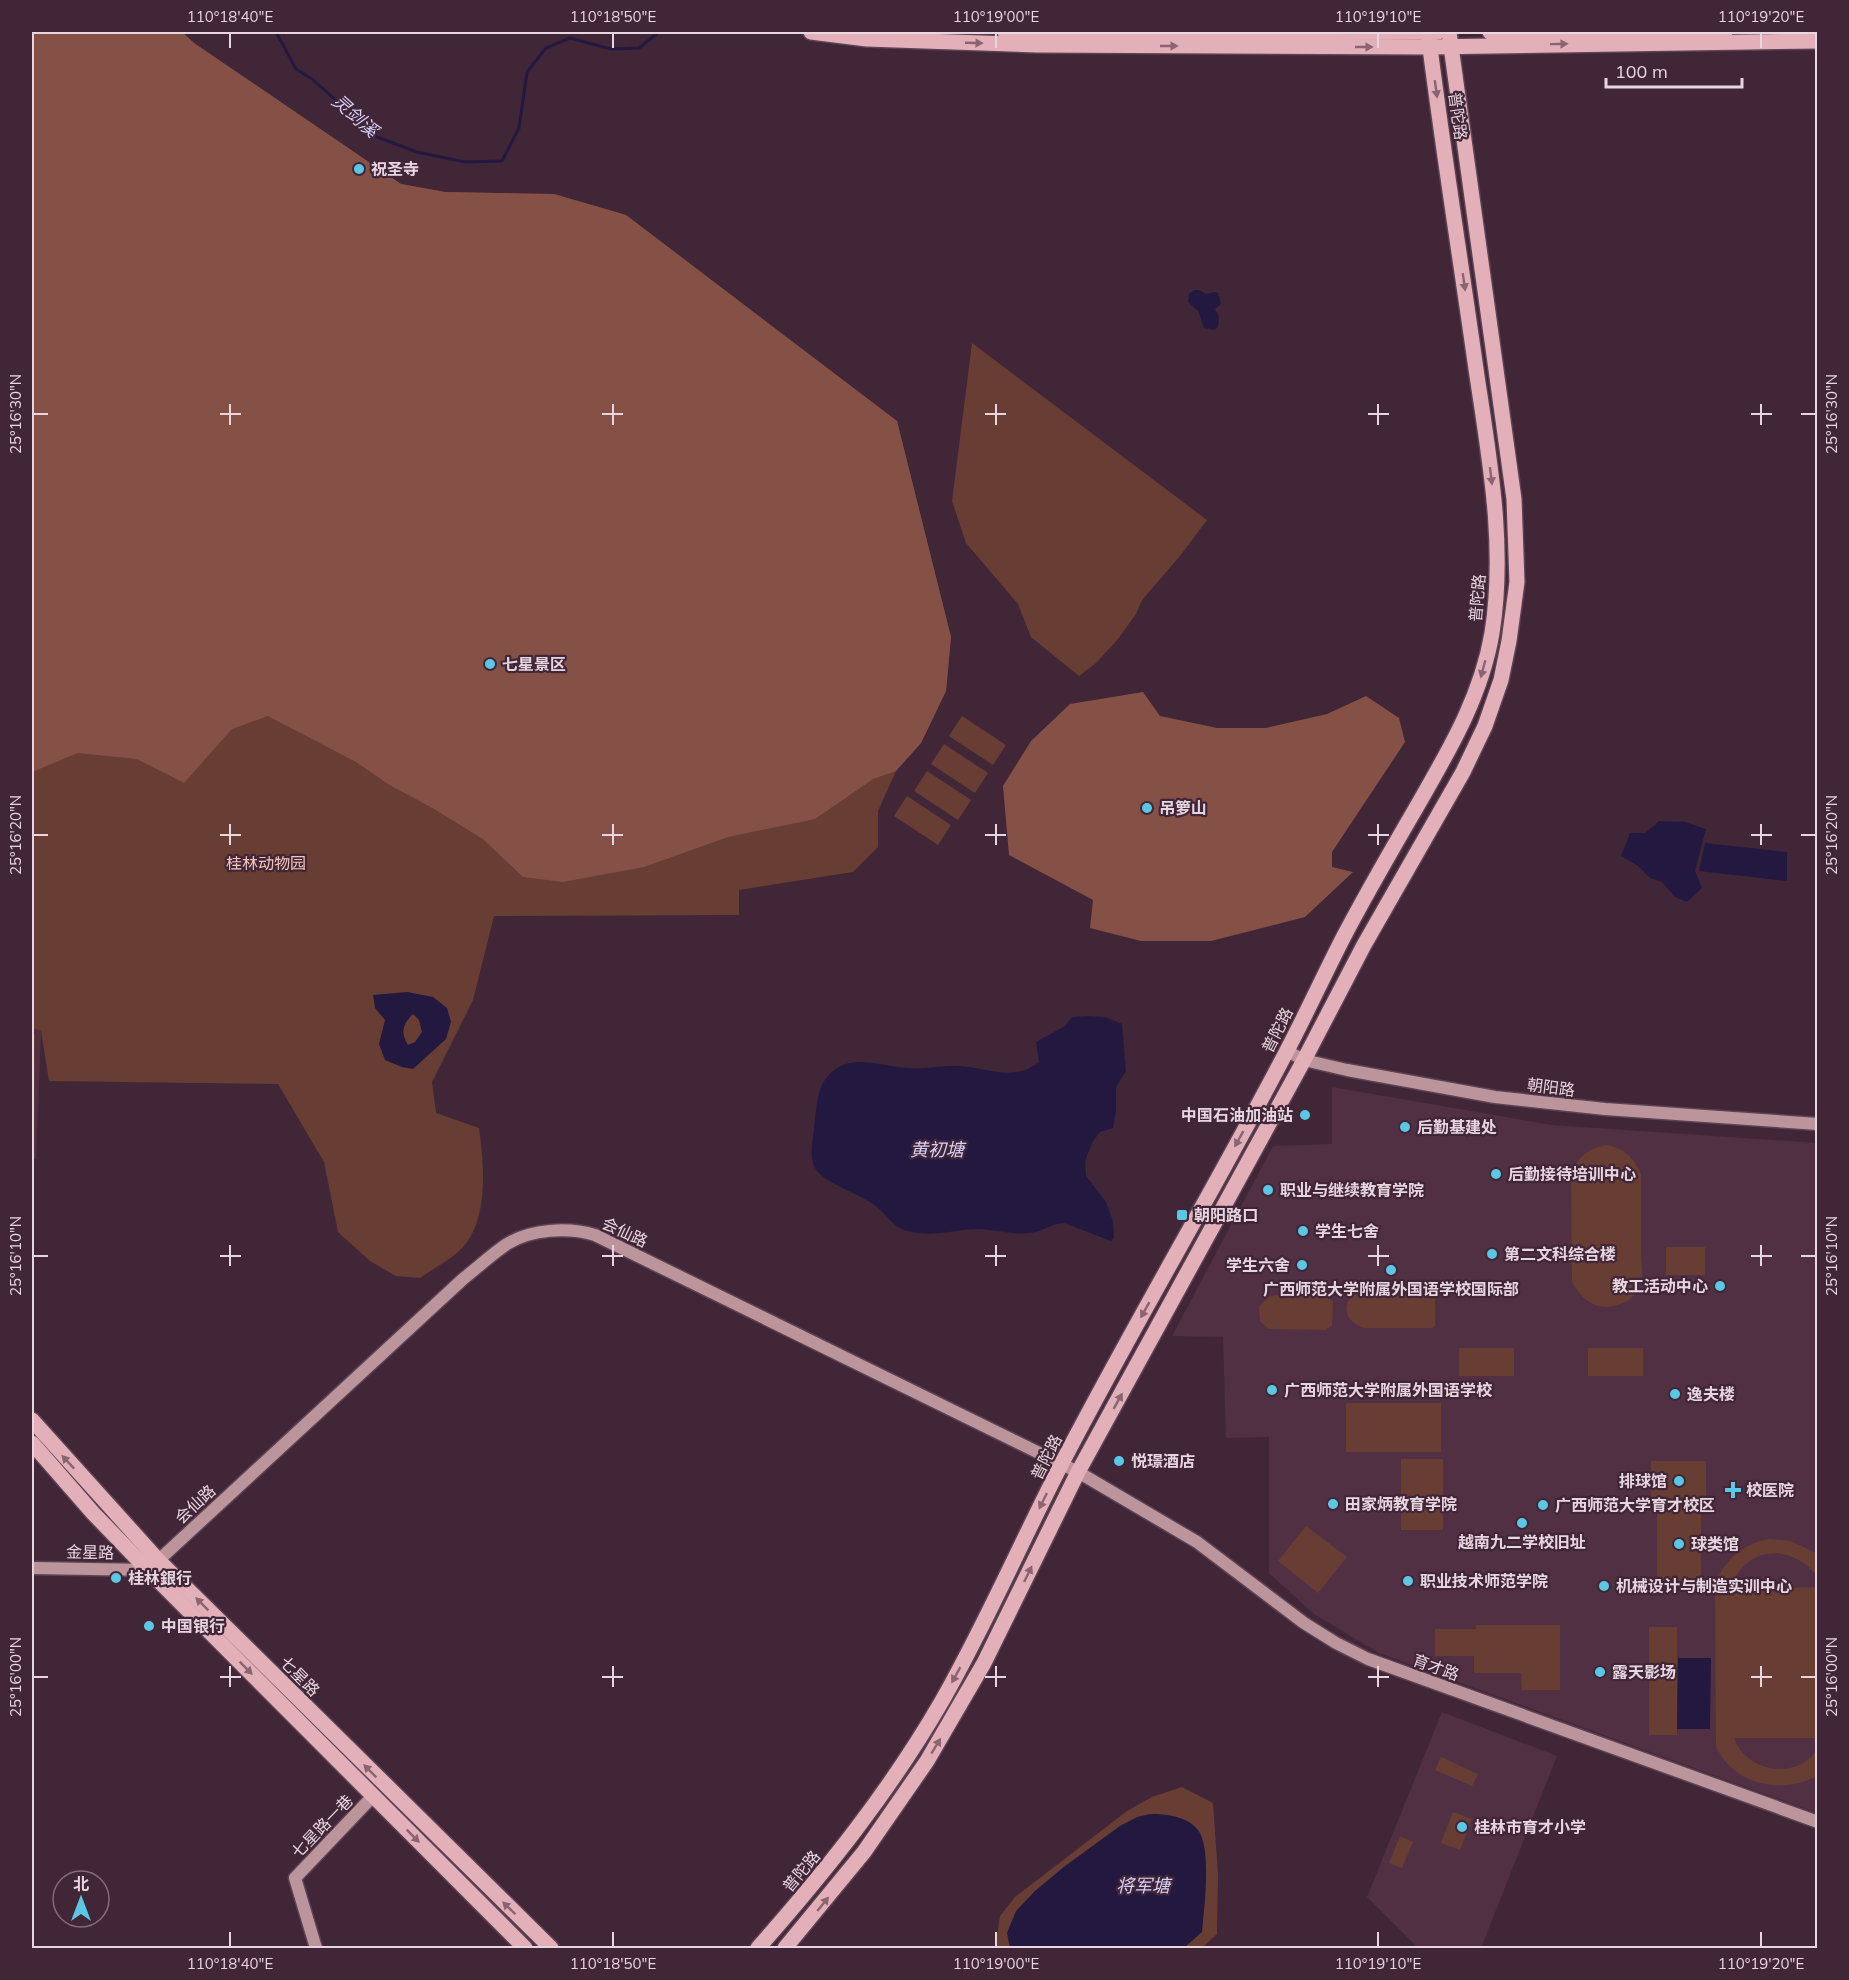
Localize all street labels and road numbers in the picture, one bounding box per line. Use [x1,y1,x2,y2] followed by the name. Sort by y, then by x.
[1445,91,1471,141] street label: 普陀路
[1465,573,1489,623] street label: 普陀路
[1257,1004,1297,1056] street label: 普陀路
[1526,1074,1576,1100] street label: 朝阳路
[599,1213,651,1251] street label: 会仙路
[1026,1431,1066,1483] street label: 普陀路
[171,1480,219,1528] street label: 会仙路
[66,1542,114,1562] street label: 金星路
[1410,1649,1462,1685] street label: 育才路
[276,1652,324,1700] street label: 七星路
[287,1790,357,1862] street label: 七星路一巷
[778,1846,824,1896] street label: 普陀路

